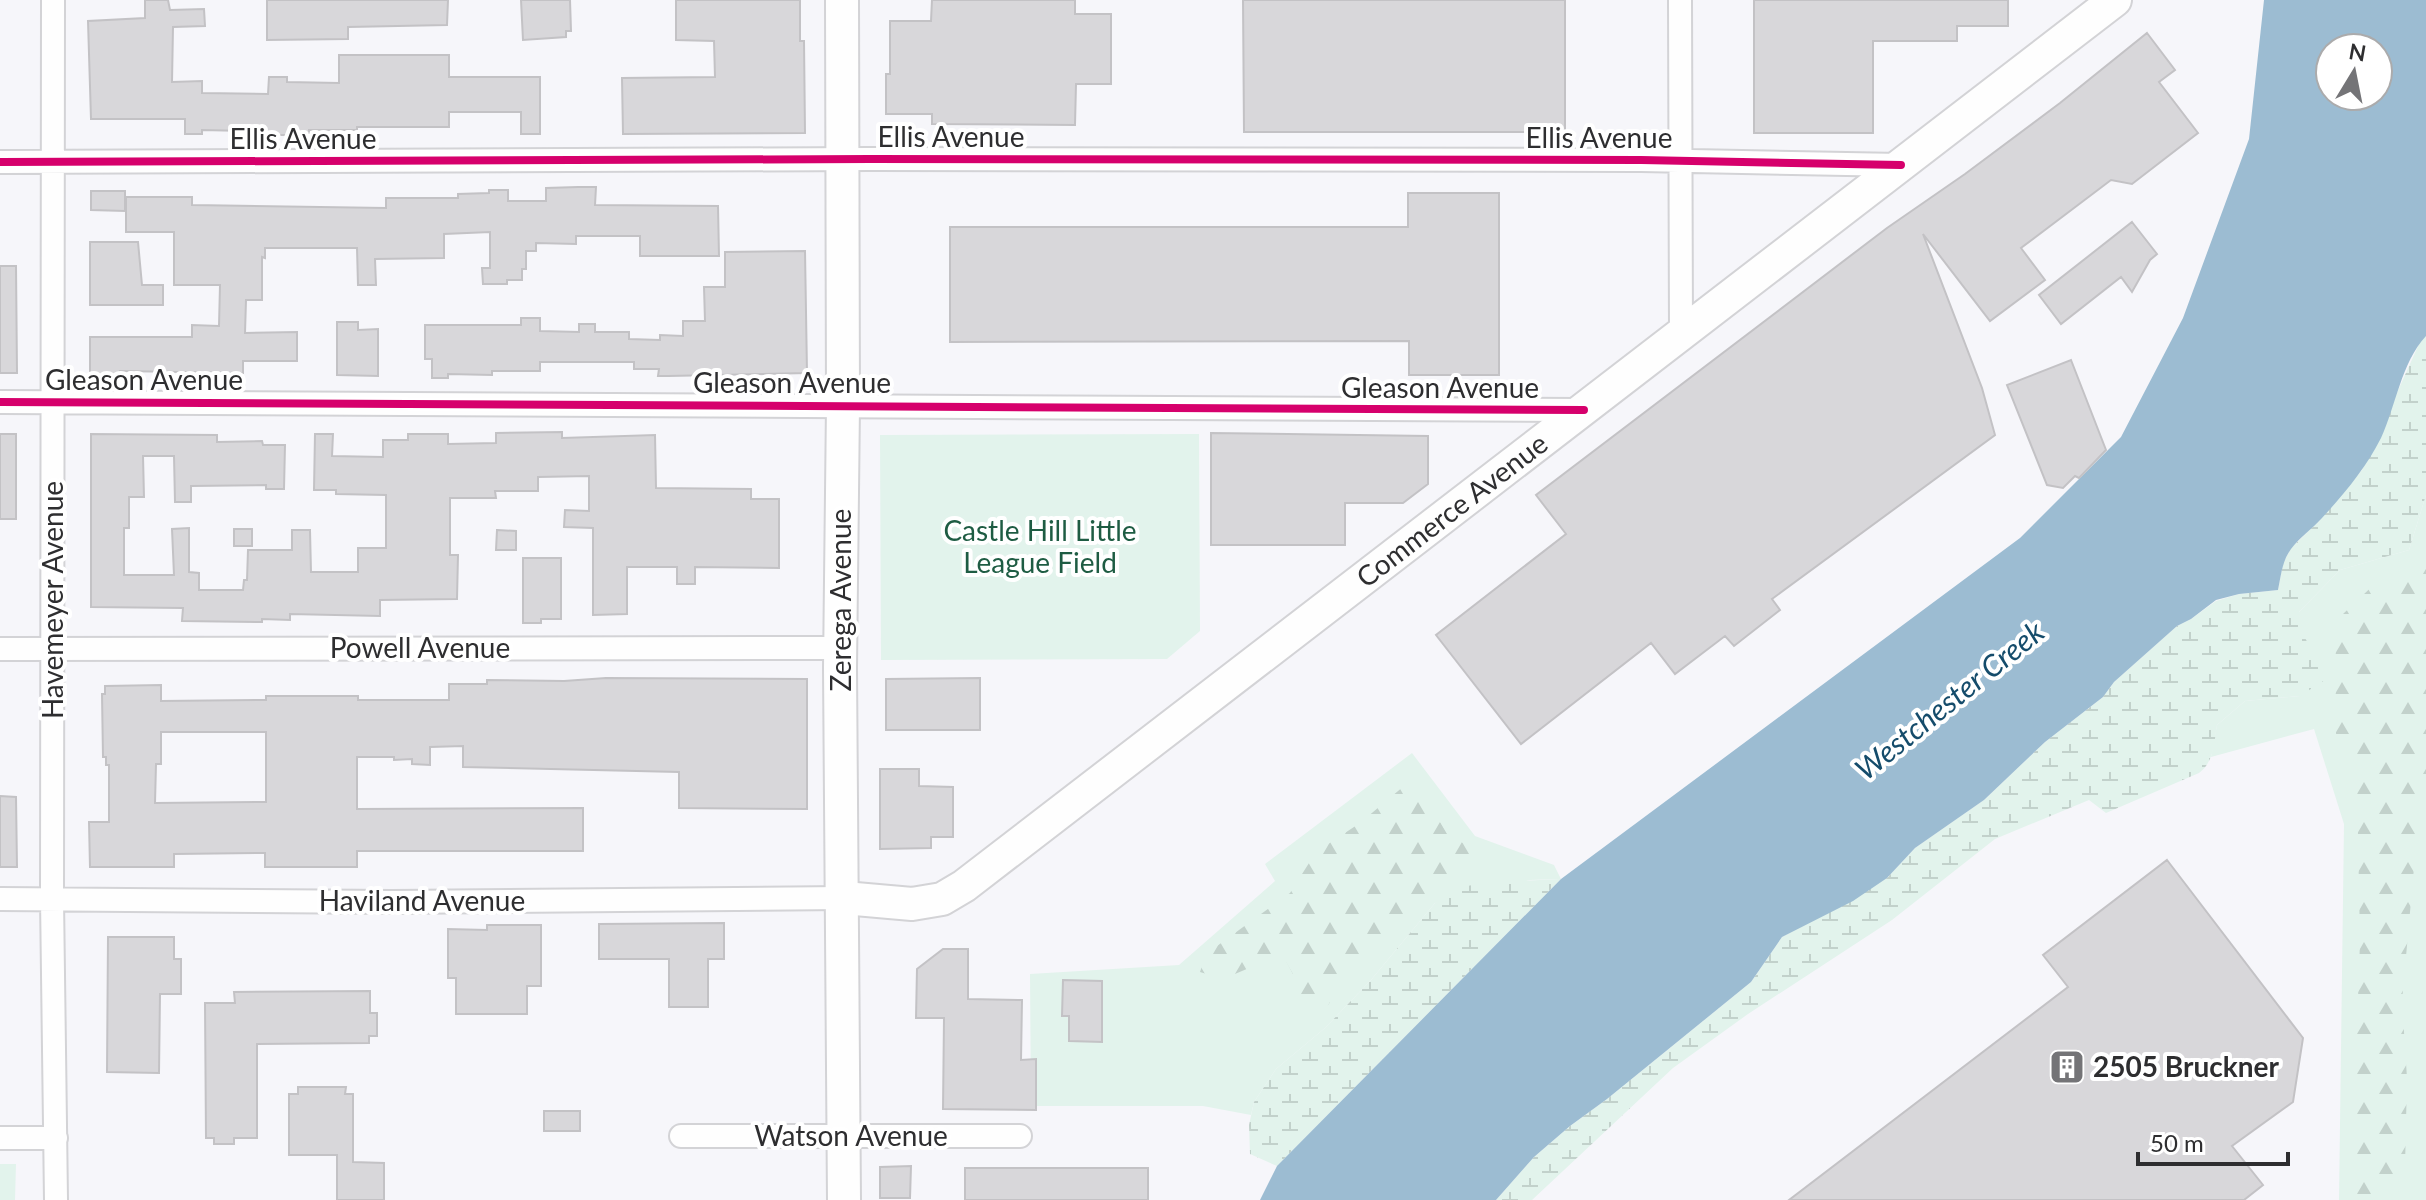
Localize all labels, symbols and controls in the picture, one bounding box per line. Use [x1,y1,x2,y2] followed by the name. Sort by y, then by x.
[2314,32,2394,112] north arrow
[2347,37,2368,67] text: N
[877,119,1025,153] street label: Ellis Avenue
[1525,120,1673,154] street label: Ellis Avenue
[229,121,377,155] street label: Ellis Avenue
[45,362,243,396] street label: Gleason Avenue
[693,365,891,399] street label: Gleason Avenue
[1341,370,1539,404] street label: Gleason Avenue
[1349,425,1554,594] street label: Commerce Avenue
[35,481,69,719] street label: Havemeyer Avenue
[823,509,857,691] street label: Zerega Avenue
[943,513,1137,579] park label: Castle Hill Little League Field
[1847,612,2051,786] water label: Westchester Creek
[330,630,510,664] street label: Powell Avenue
[319,883,525,917] street label: Haviland Avenue
[2048,1048,2086,1086] building icon: 2505 Bruckner
[2093,1049,2279,1083] place label: 2505 Bruckner
[2138,1116,2288,1166] scale bar
[754,1118,948,1152] street label: Watson Avenue
[2150,1128,2204,1157] text: 50 m

